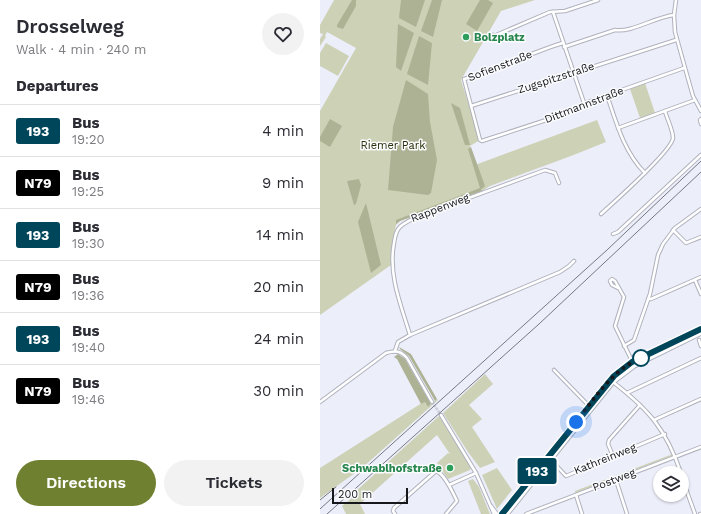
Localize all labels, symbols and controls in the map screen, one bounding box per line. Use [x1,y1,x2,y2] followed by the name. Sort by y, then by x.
[262,13,304,55] button: heart
[16,15,124,38] text: Drosselweg
[474,31,525,44] place label: Bolzplatz
[461,32,471,42] marker: Bolzplatz
[16,42,146,57] text: Walk · 4 min · 240 m
[466,48,534,84] street label: Sofienstraße
[516,60,596,96] street label: Zugspitzstraße
[16,77,99,95] text: Departures
[543,84,625,126] street label: Dittmannstraße
[72,114,100,132] text: Bus
[262,122,304,140] text: 4 min
[27,123,49,139] text: 193
[72,132,105,147] text: 19:20
[360,139,426,152] park label: Riemer Park
[72,166,100,184] text: Bus
[262,174,304,192] text: 9 min
[24,175,52,191] text: N79
[72,184,104,199] text: 19:25
[409,191,471,225] street label: Rappenweg
[72,218,100,236] text: Bus
[256,226,304,244] text: 14 min
[27,227,49,243] text: 193
[72,236,105,251] text: 19:30
[72,270,100,288] text: Bus
[253,278,304,296] text: 20 min
[24,279,52,295] text: N79
[72,288,104,303] text: 19:36
[72,322,100,340] text: Bus
[254,330,304,348] text: 24 min
[27,331,49,347] text: 193
[72,340,105,355] text: 19:40
[632,349,650,367] unlabelled marker
[72,374,100,392] text: Bus
[253,382,304,400] text: 30 min
[24,383,52,399] text: N79
[72,392,105,407] text: 19:46
[566,412,586,432] your location
[572,441,638,477] street label: Kathreinweg
[514,458,560,484] line badge: 193
[16,460,156,506] button: Directions
[164,460,304,506] button: Tickets
[342,462,442,475] place label: Schwablhofstraße
[445,463,455,473] marker: Schwablhofstraße
[526,463,548,479] text: 193
[591,466,637,494] street label: Postweg
[653,466,689,502] map controls
[653,466,689,502] button: layers
[332,486,408,505] scale bar
[338,488,372,501] text: 200 m

